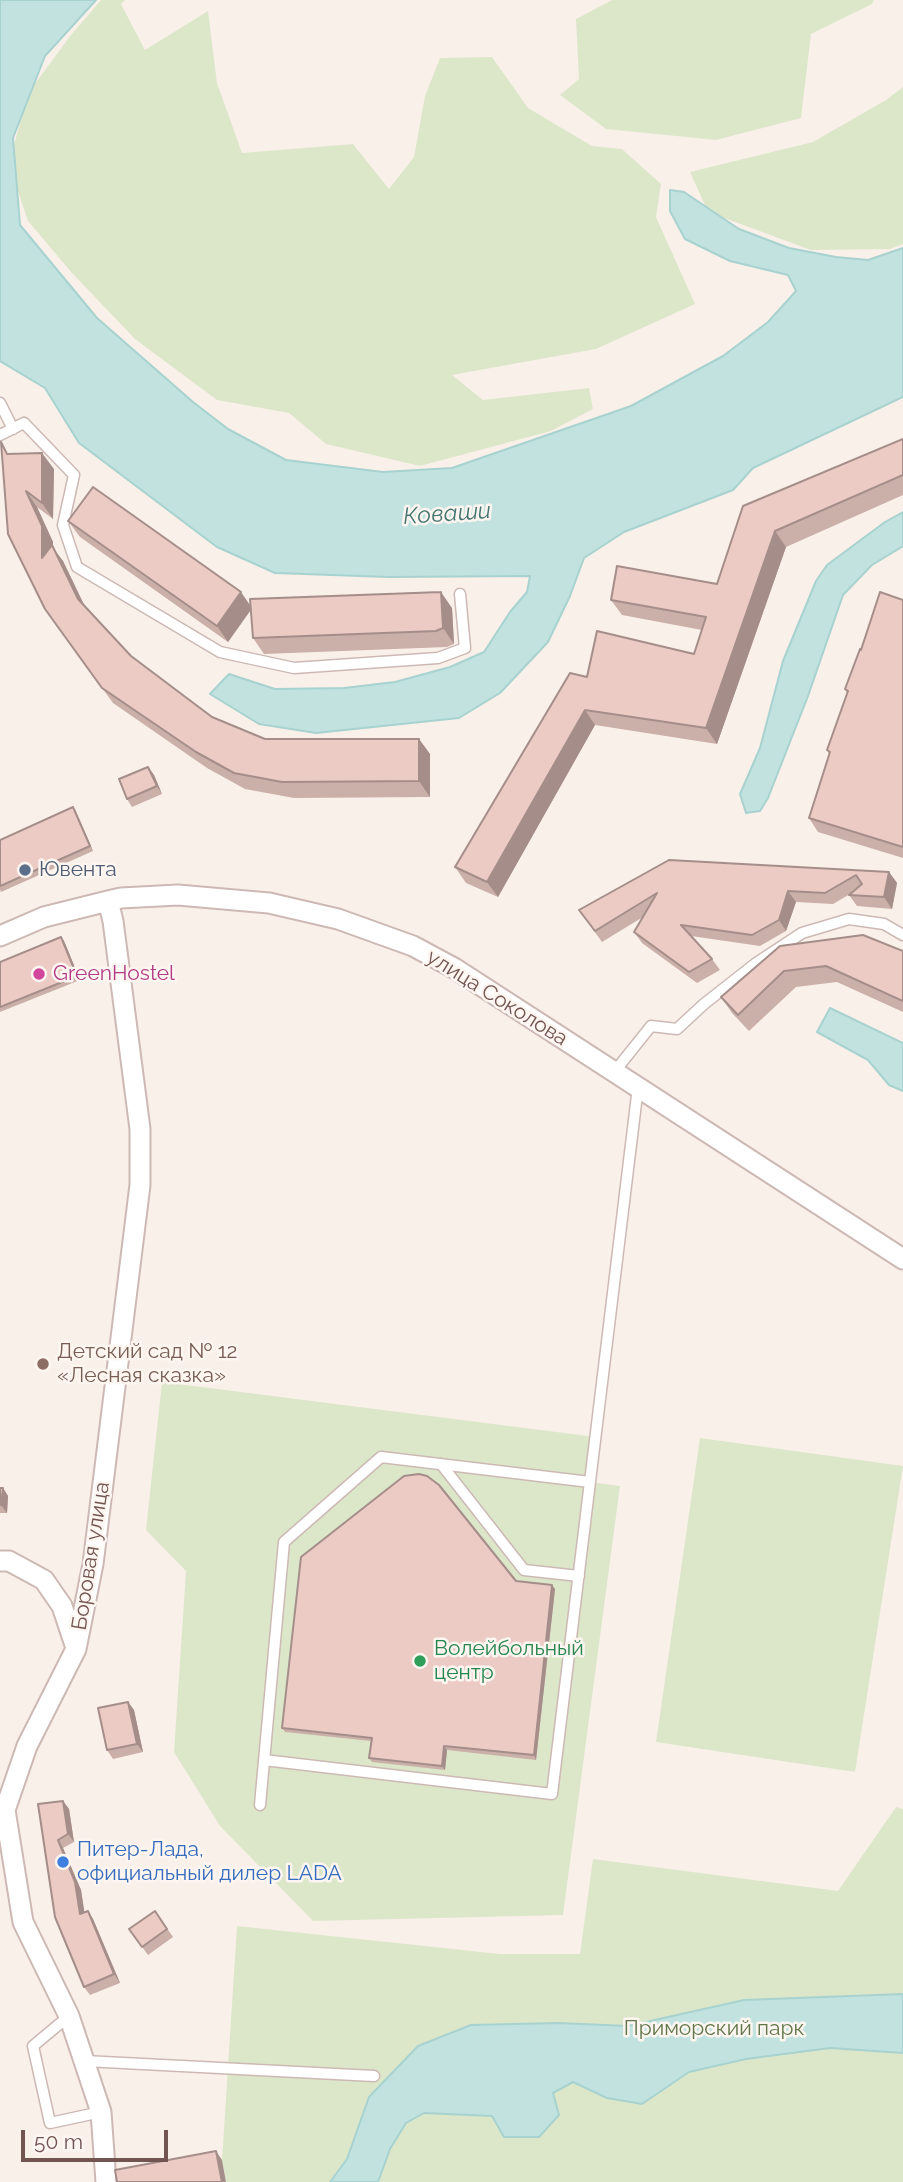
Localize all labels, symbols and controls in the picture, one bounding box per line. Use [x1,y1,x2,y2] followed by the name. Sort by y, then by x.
[402,497,492,531] water label: Коваши
[39,857,117,883] place label: Ювента
[17,862,33,878] marker: Ювента
[422,944,572,1052] street label: улица Соколова
[53,961,175,987] place label: GreenHostel
[31,966,47,982] marker: GreenHostel
[57,1339,238,1389] place label: Детский сад № 12 «Лесная сказка»
[35,1356,51,1372] marker: Детский сад № 12 «Лесная сказка»
[67,1480,115,1632] street label: Боровая улица
[434,1636,584,1686] place label: Волейбольный центр
[412,1653,428,1669] marker: Волейбольный центр
[77,1837,342,1887] place label: Питер-Лада, официальный дилер LADA
[55,1854,71,1870] marker: Питер-Лада, официальный дилер LADA
[624,2016,804,2042] park label: Приморский парк
[24,2116,172,2160] scale bar
[34,2129,83,2154] text: 50 m

